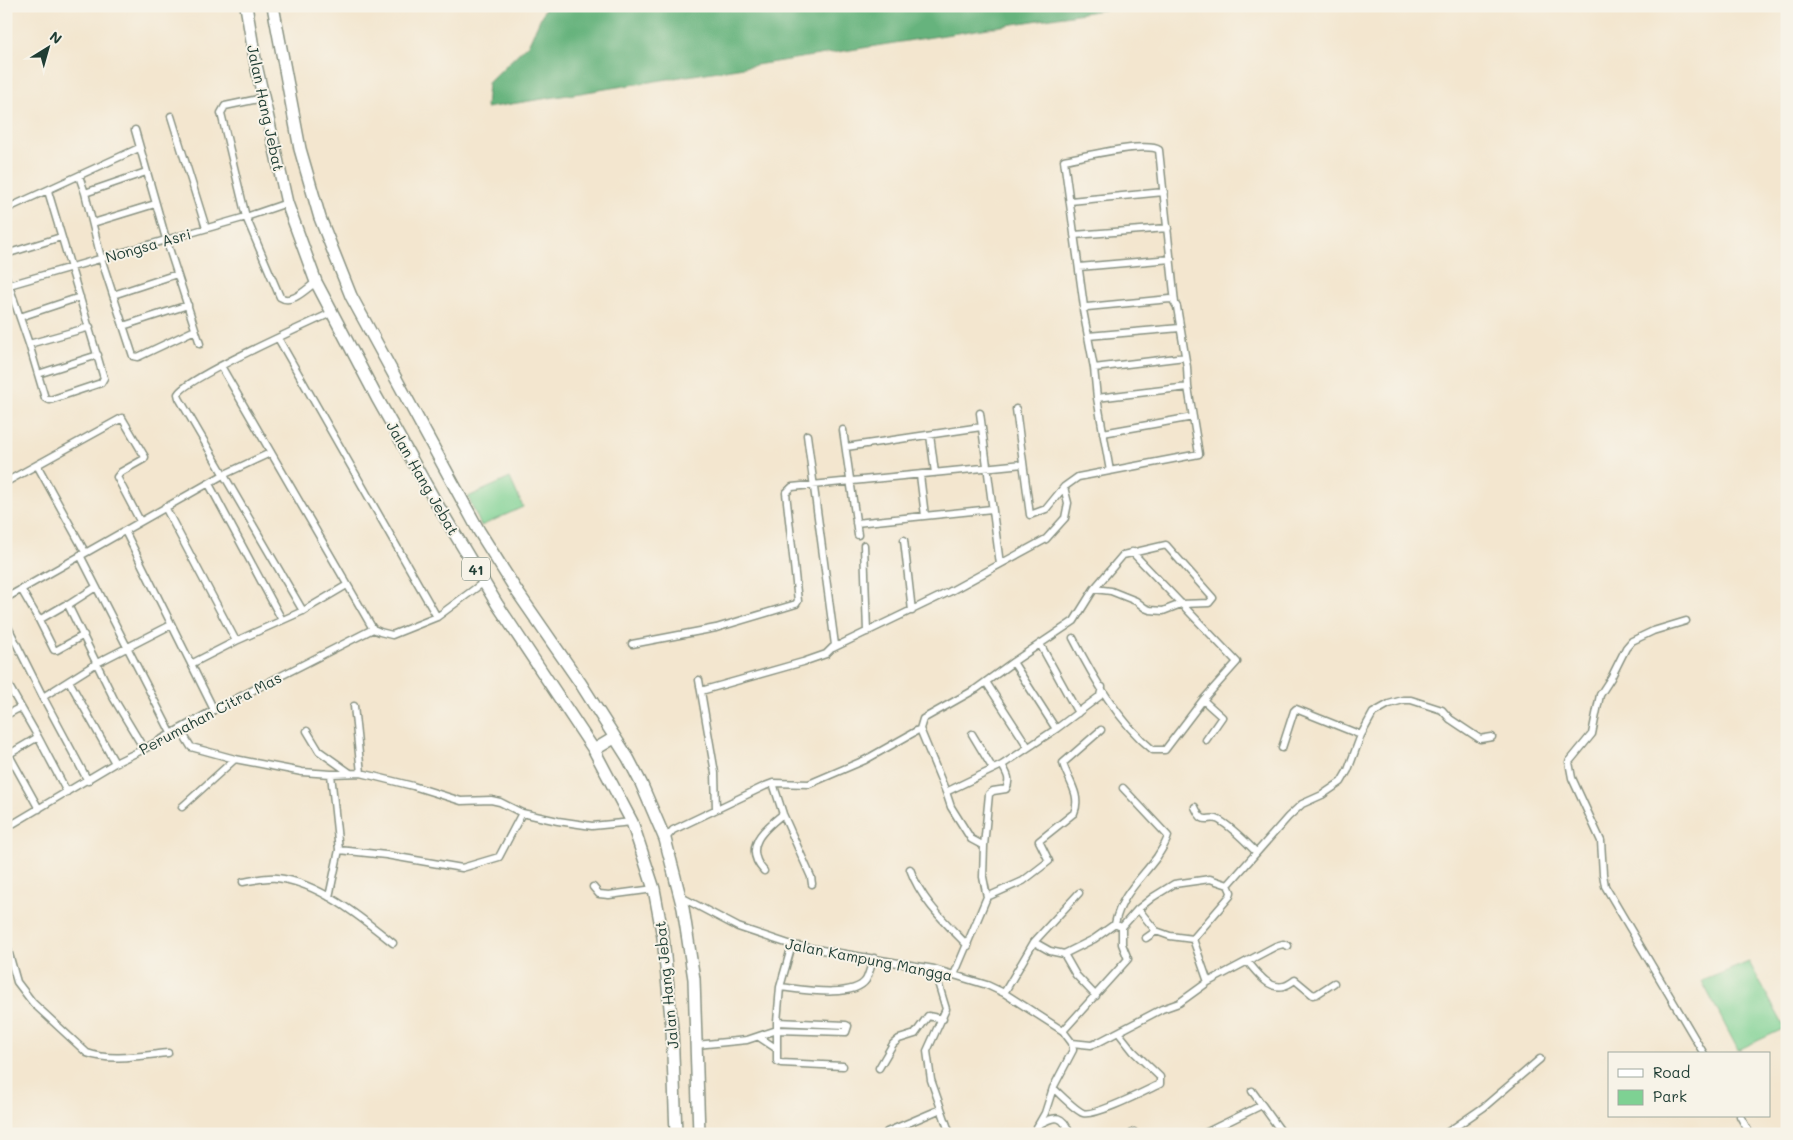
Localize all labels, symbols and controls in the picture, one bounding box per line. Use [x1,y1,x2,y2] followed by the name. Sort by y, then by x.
[22,22,72,72] north arrow
[46,26,66,48] text: N
[243,43,289,173] street label: Jalan Hang Jebat
[103,223,193,267] street label: Nongsa Asri
[382,417,464,539] street label: Jalan Hang Jebat
[462,558,490,580] road number: 41
[135,667,285,759] street label: Perumahan Citra Mas
[649,920,683,1050] street label: Jalan Hang Jebat
[784,933,954,985] street label: Jalan Kampung Mangga
[1608,1052,1770,1118] legend
[1653,1062,1690,1082] text: Road
[1653,1086,1687,1106] text: Park

